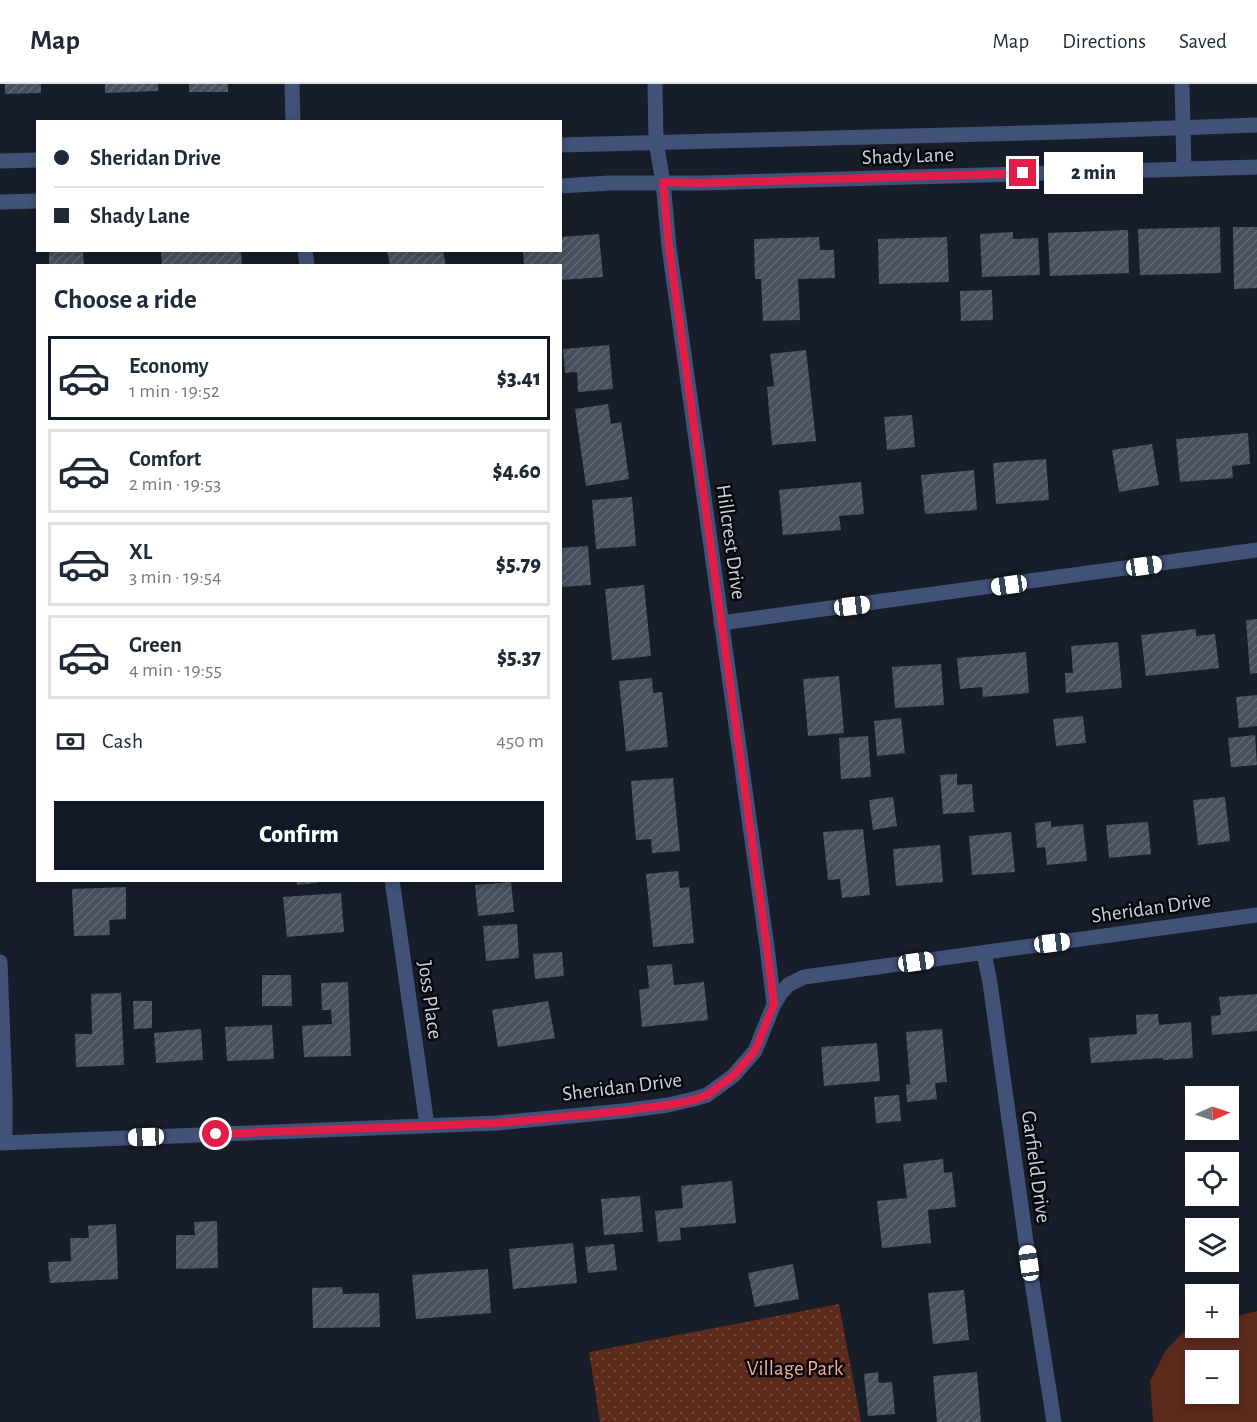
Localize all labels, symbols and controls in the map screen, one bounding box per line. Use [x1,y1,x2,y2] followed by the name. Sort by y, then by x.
[30,27,80,55] text: Map
[993,31,1029,52] text: Map
[1062,31,1146,52] text: Directions
[1179,31,1227,52] text: Saved
[861,144,955,168] street label: Shady Lane
[90,147,221,169] text: Sheridan Drive
[1044,152,1143,194] callout: 2 min
[1009,159,1036,186] route end
[1071,163,1116,183] text: 2 min
[90,205,190,227] text: Shady Lane
[54,286,197,313] text: Choose a ride
[57,351,111,405] icon: car
[129,355,209,377] text: Economy
[497,367,541,389] text: $3.41
[129,381,220,401] text: 1 min · 19:52
[57,444,111,498] icon: car
[129,448,201,470] text: Comfort
[492,460,541,482] text: $4.60
[129,474,221,494] text: 2 min · 19:53
[713,483,749,601] street label: Hillcrest Drive
[57,537,111,591] icon: car
[129,541,152,563] text: XL
[496,553,541,575] text: $5.79
[1125,555,1163,577] car
[129,567,222,587] text: 3 min · 19:54
[990,574,1028,596] car
[833,595,871,617] car
[57,630,111,684] icon: car
[129,634,182,656] text: Green
[497,646,541,668] text: $5.37
[129,660,222,680] text: 4 min · 19:55
[54,725,87,758] icon: cash
[102,730,143,752] text: Cash
[496,731,544,751] text: 450 m
[54,801,544,870] button: Confirm
[1090,889,1212,927] street label: Sheridan Drive
[1033,932,1071,954] car
[897,951,935,973] car
[414,959,446,1041] street label: Joss Place
[561,1069,683,1105] street label: Sheridan Drive
[1185,1086,1239,1140] north arrow
[1185,1086,1239,1404] map controls
[1018,1109,1054,1225] street label: Garfield Drive
[202,1120,229,1147] route start
[128,1127,164,1147] car
[1185,1152,1239,1206] button: locate
[1185,1218,1239,1272] button: layers
[1018,1244,1040,1282] car
[1185,1284,1239,1338] button: +
[1185,1350,1239,1404] button: −
[747,1358,844,1379] park label: Village Park

